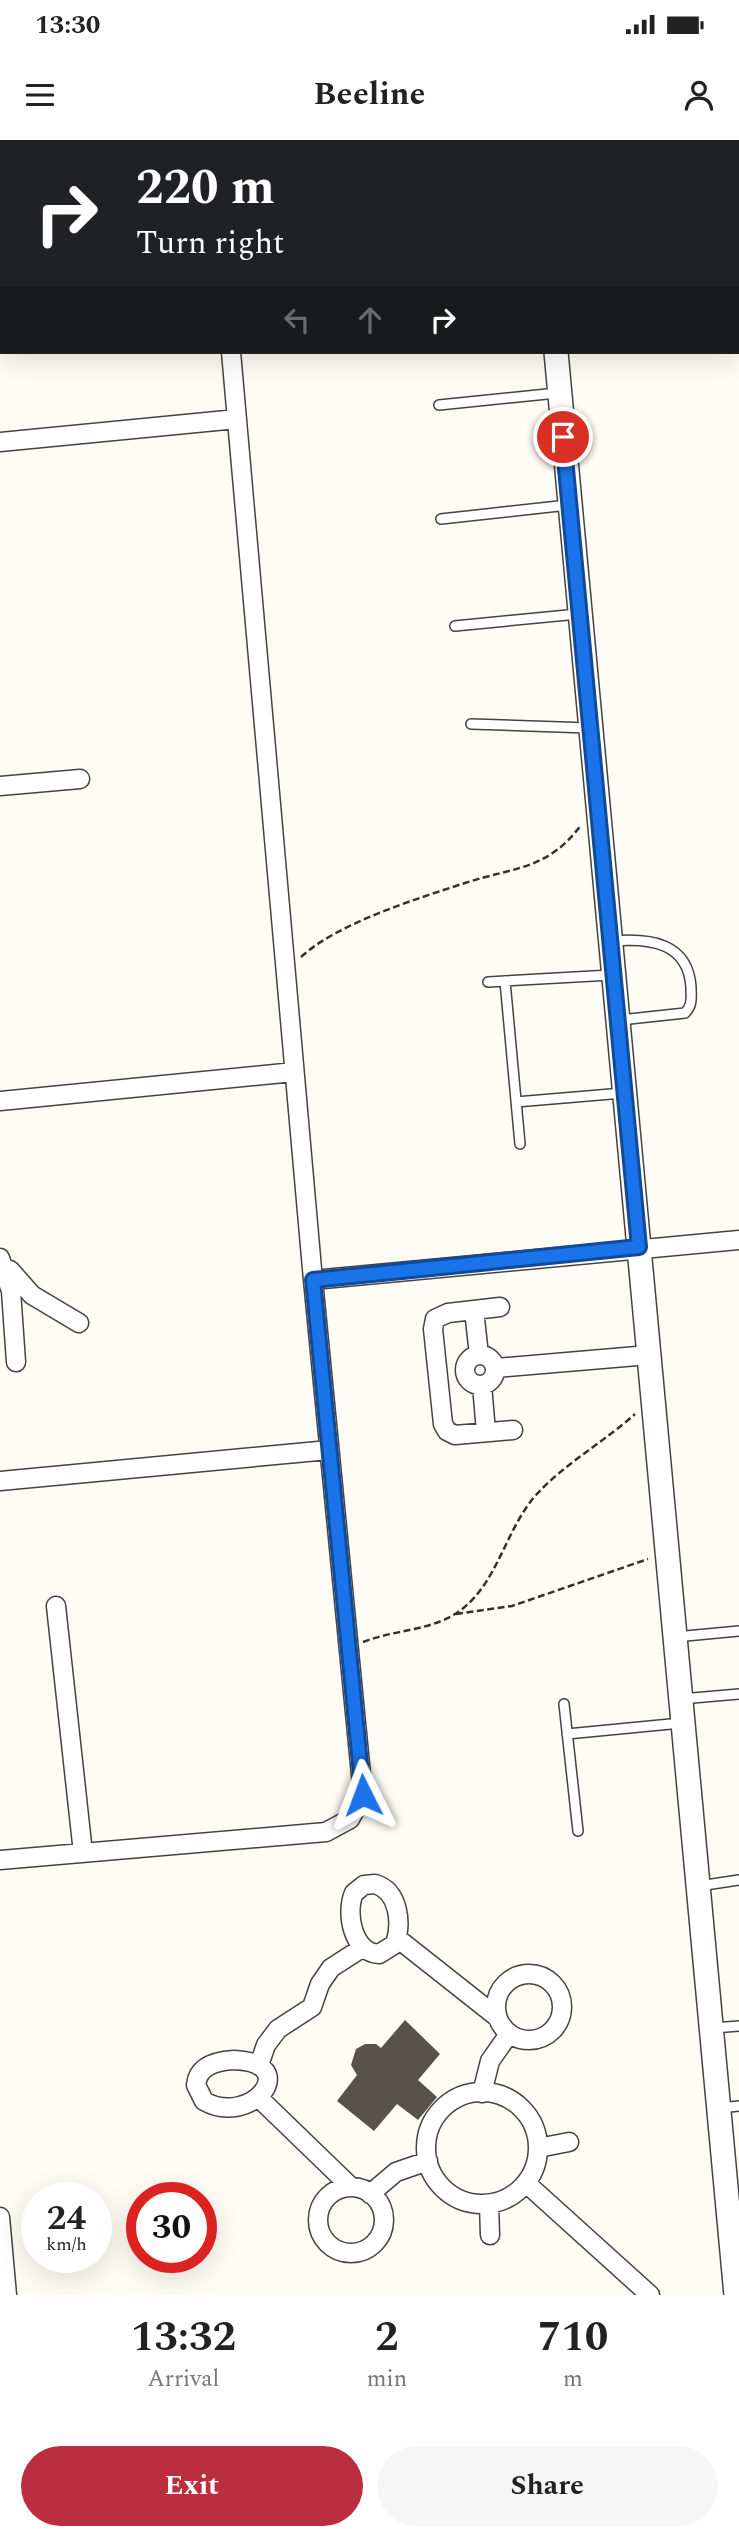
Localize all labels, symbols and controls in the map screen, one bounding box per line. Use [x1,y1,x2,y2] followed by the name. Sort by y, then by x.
[35,5,100,45] text: 13:30
[314,70,425,119] text: Beeline
[21,76,59,114] icon: menu
[680,76,718,114] icon: person
[136,151,275,226] text: 220 m
[21,168,112,259] icon: right
[136,219,284,268] text: Turn right
[278,301,316,339] icon: left
[351,301,389,339] icon: ahead
[424,301,462,339] icon: right
[533,407,593,467] pin
[544,418,582,456] icon: arrive
[326,1758,400,1832] position arrow
[126,2182,217,2273] speed limit sign: 30
[47,2192,86,2245] text: 24
[46,2231,87,2258] text: km/h
[131,2306,236,2369] text: 13:32
[375,2306,399,2369] text: 2
[538,2306,608,2369] text: 710
[148,2362,219,2397] text: Arrival
[367,2362,407,2397] text: min
[563,2362,583,2397] text: m
[21,2446,363,2526] button: Exit
[377,2446,718,2526] button: Share

